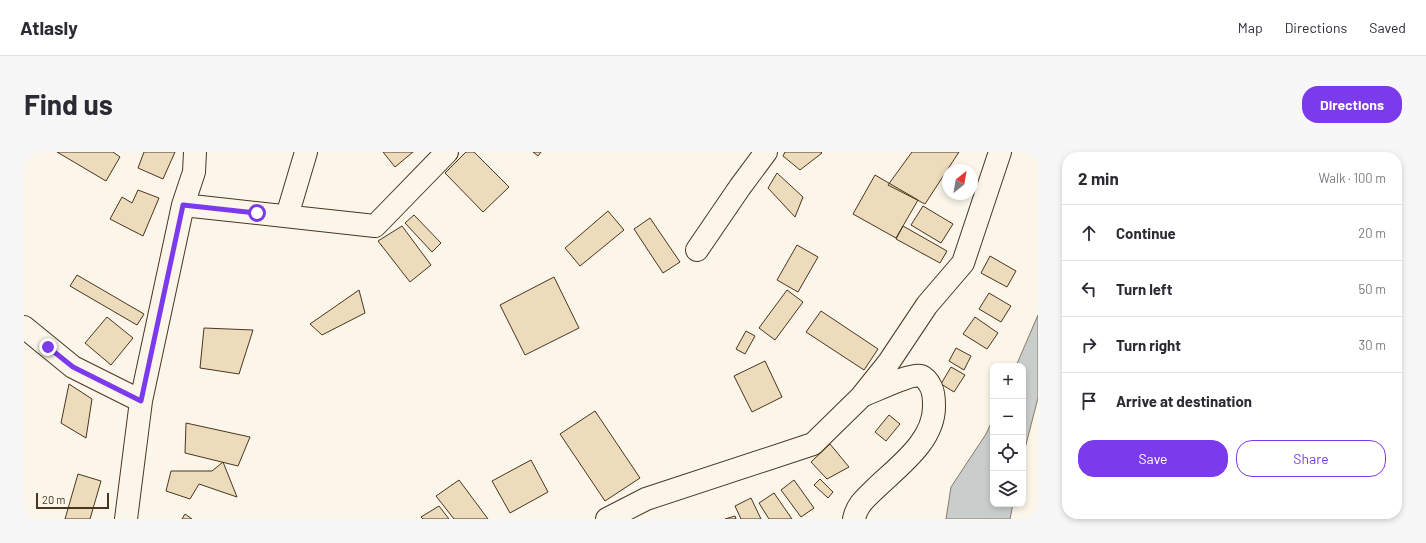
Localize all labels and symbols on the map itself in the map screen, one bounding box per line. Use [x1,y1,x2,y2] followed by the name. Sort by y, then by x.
[942,164,978,200] north arrow
[248,204,266,222] route start
[39,338,57,356] route end
[36,491,109,510] scale bar

